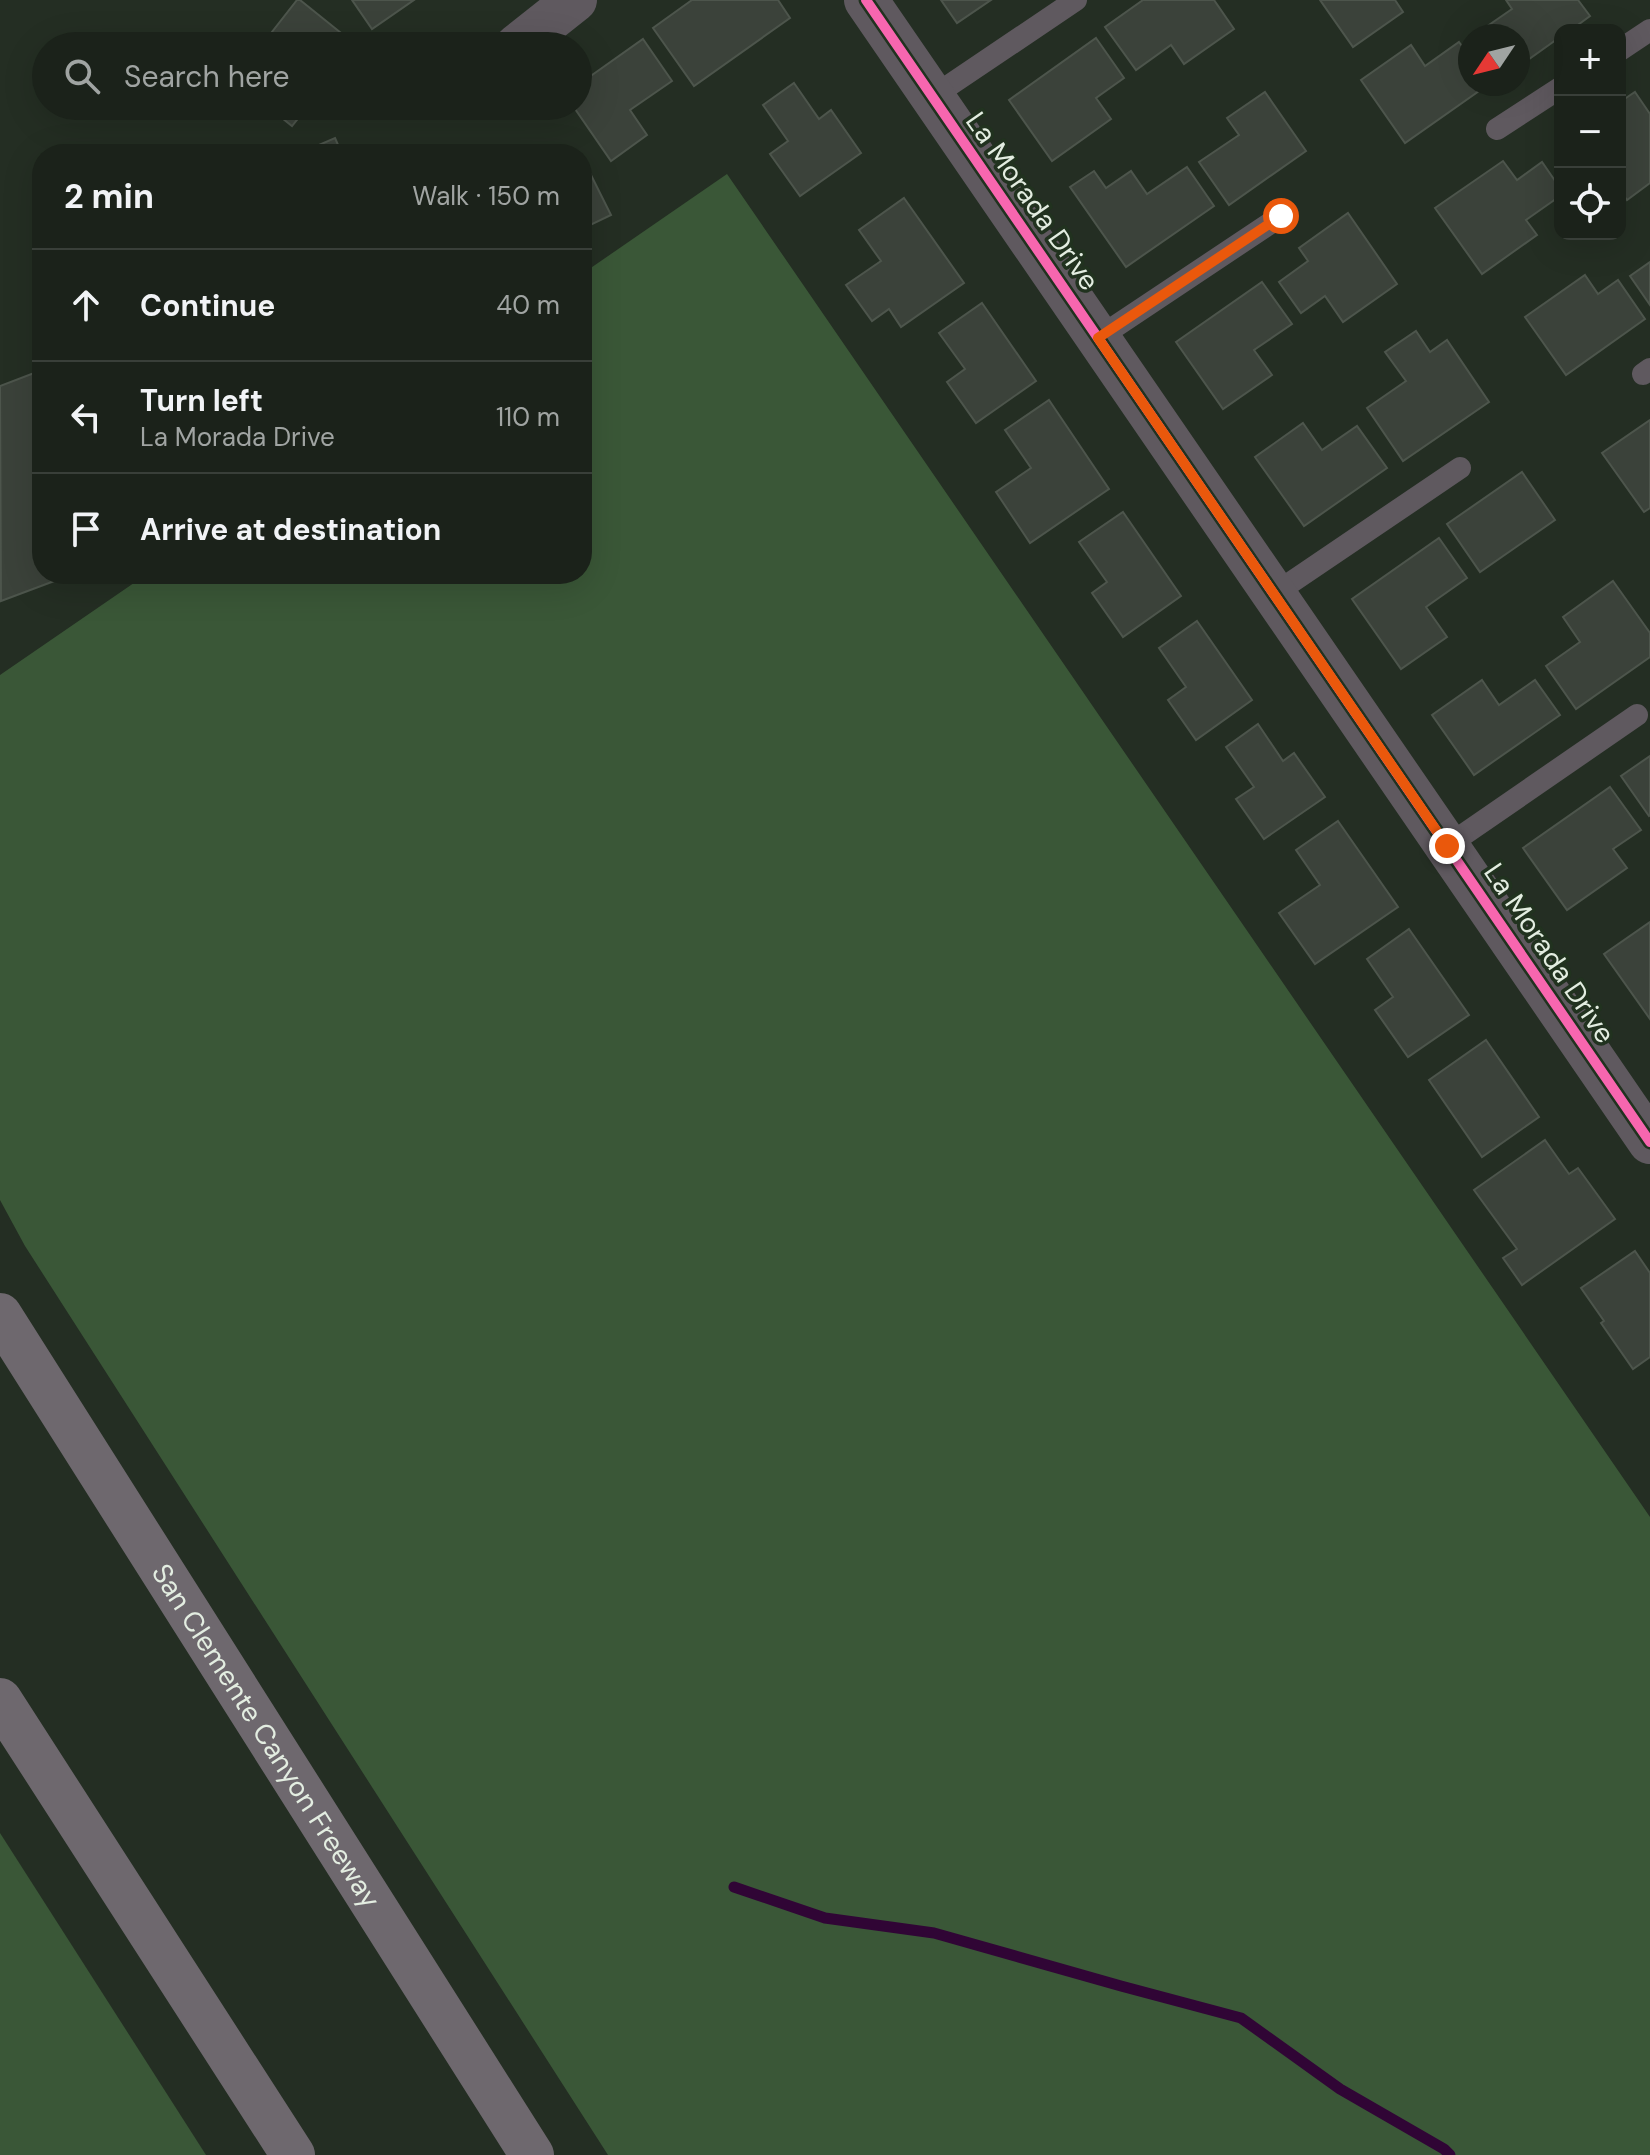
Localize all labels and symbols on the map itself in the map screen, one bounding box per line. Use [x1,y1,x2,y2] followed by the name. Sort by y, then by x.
[1458,24,1530,96] north arrow
[957,105,1108,298] street label: La Morada Drive
[1263,198,1299,234] route start
[1429,828,1465,864] route end
[1476,856,1624,1051] street label: La Morada Drive
[143,1557,389,1915] street label: San Clemente Canyon Freeway

